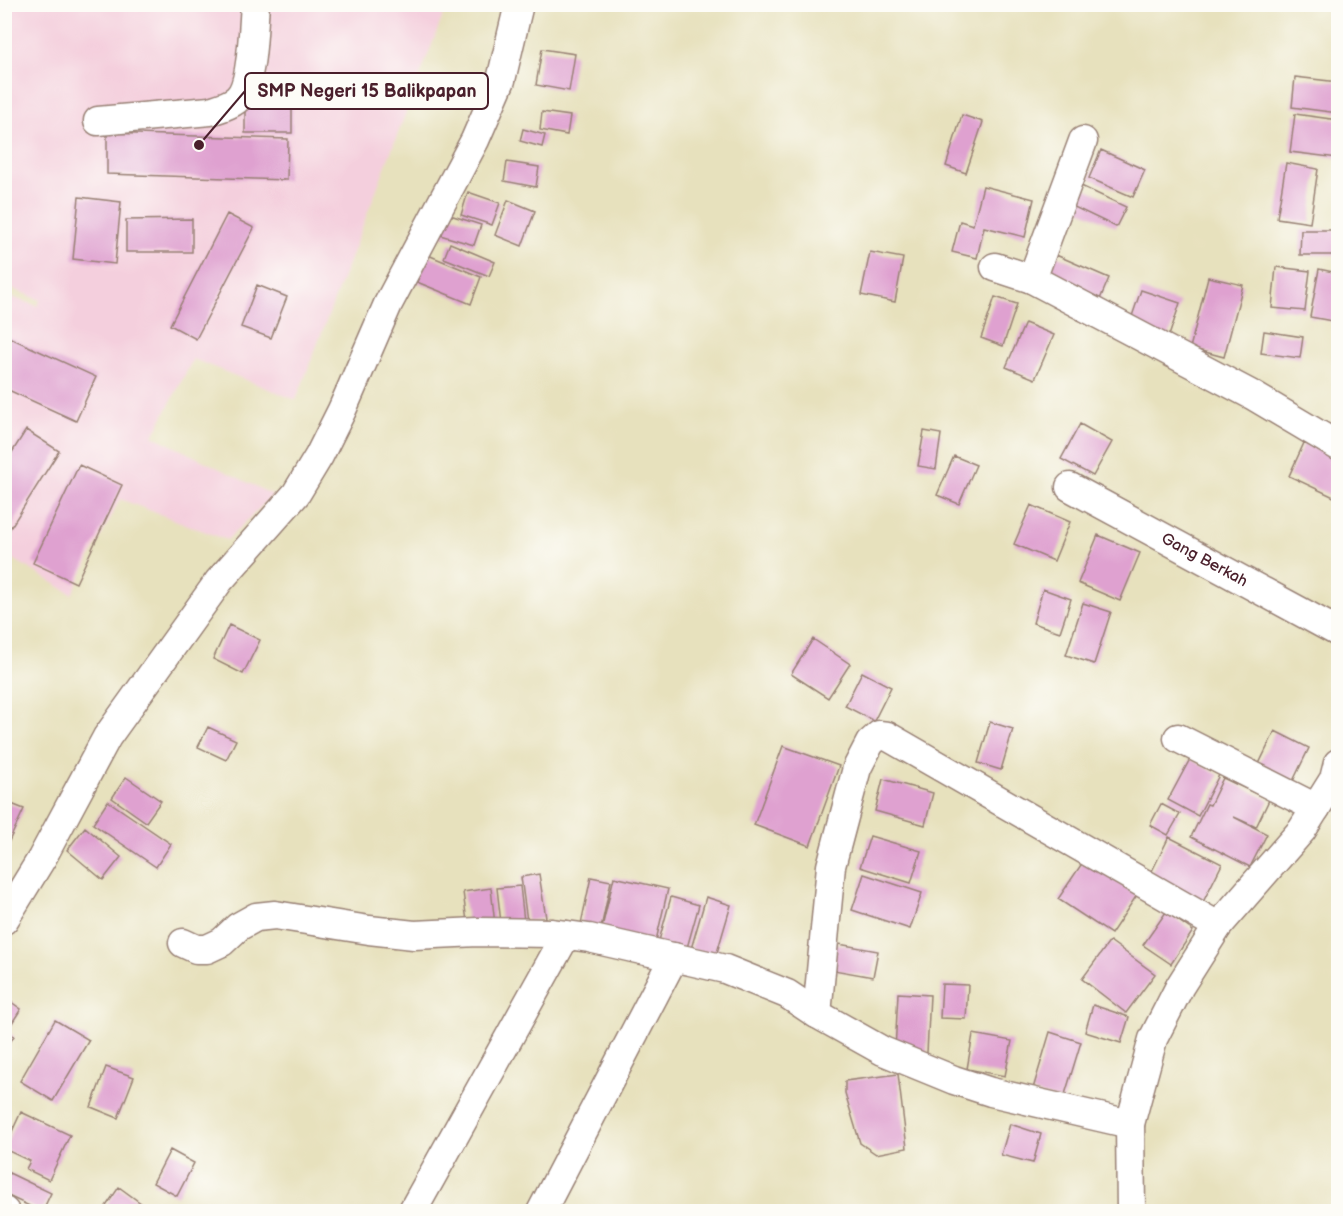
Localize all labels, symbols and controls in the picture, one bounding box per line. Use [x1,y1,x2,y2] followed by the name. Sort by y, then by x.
[245,73,488,109] callout: SMP Negeri 15 Balikpapan
[257,81,477,102] text: SMP Negeri 15 Balikpapan
[1158,529,1251,591] street label: Gang Berkah

